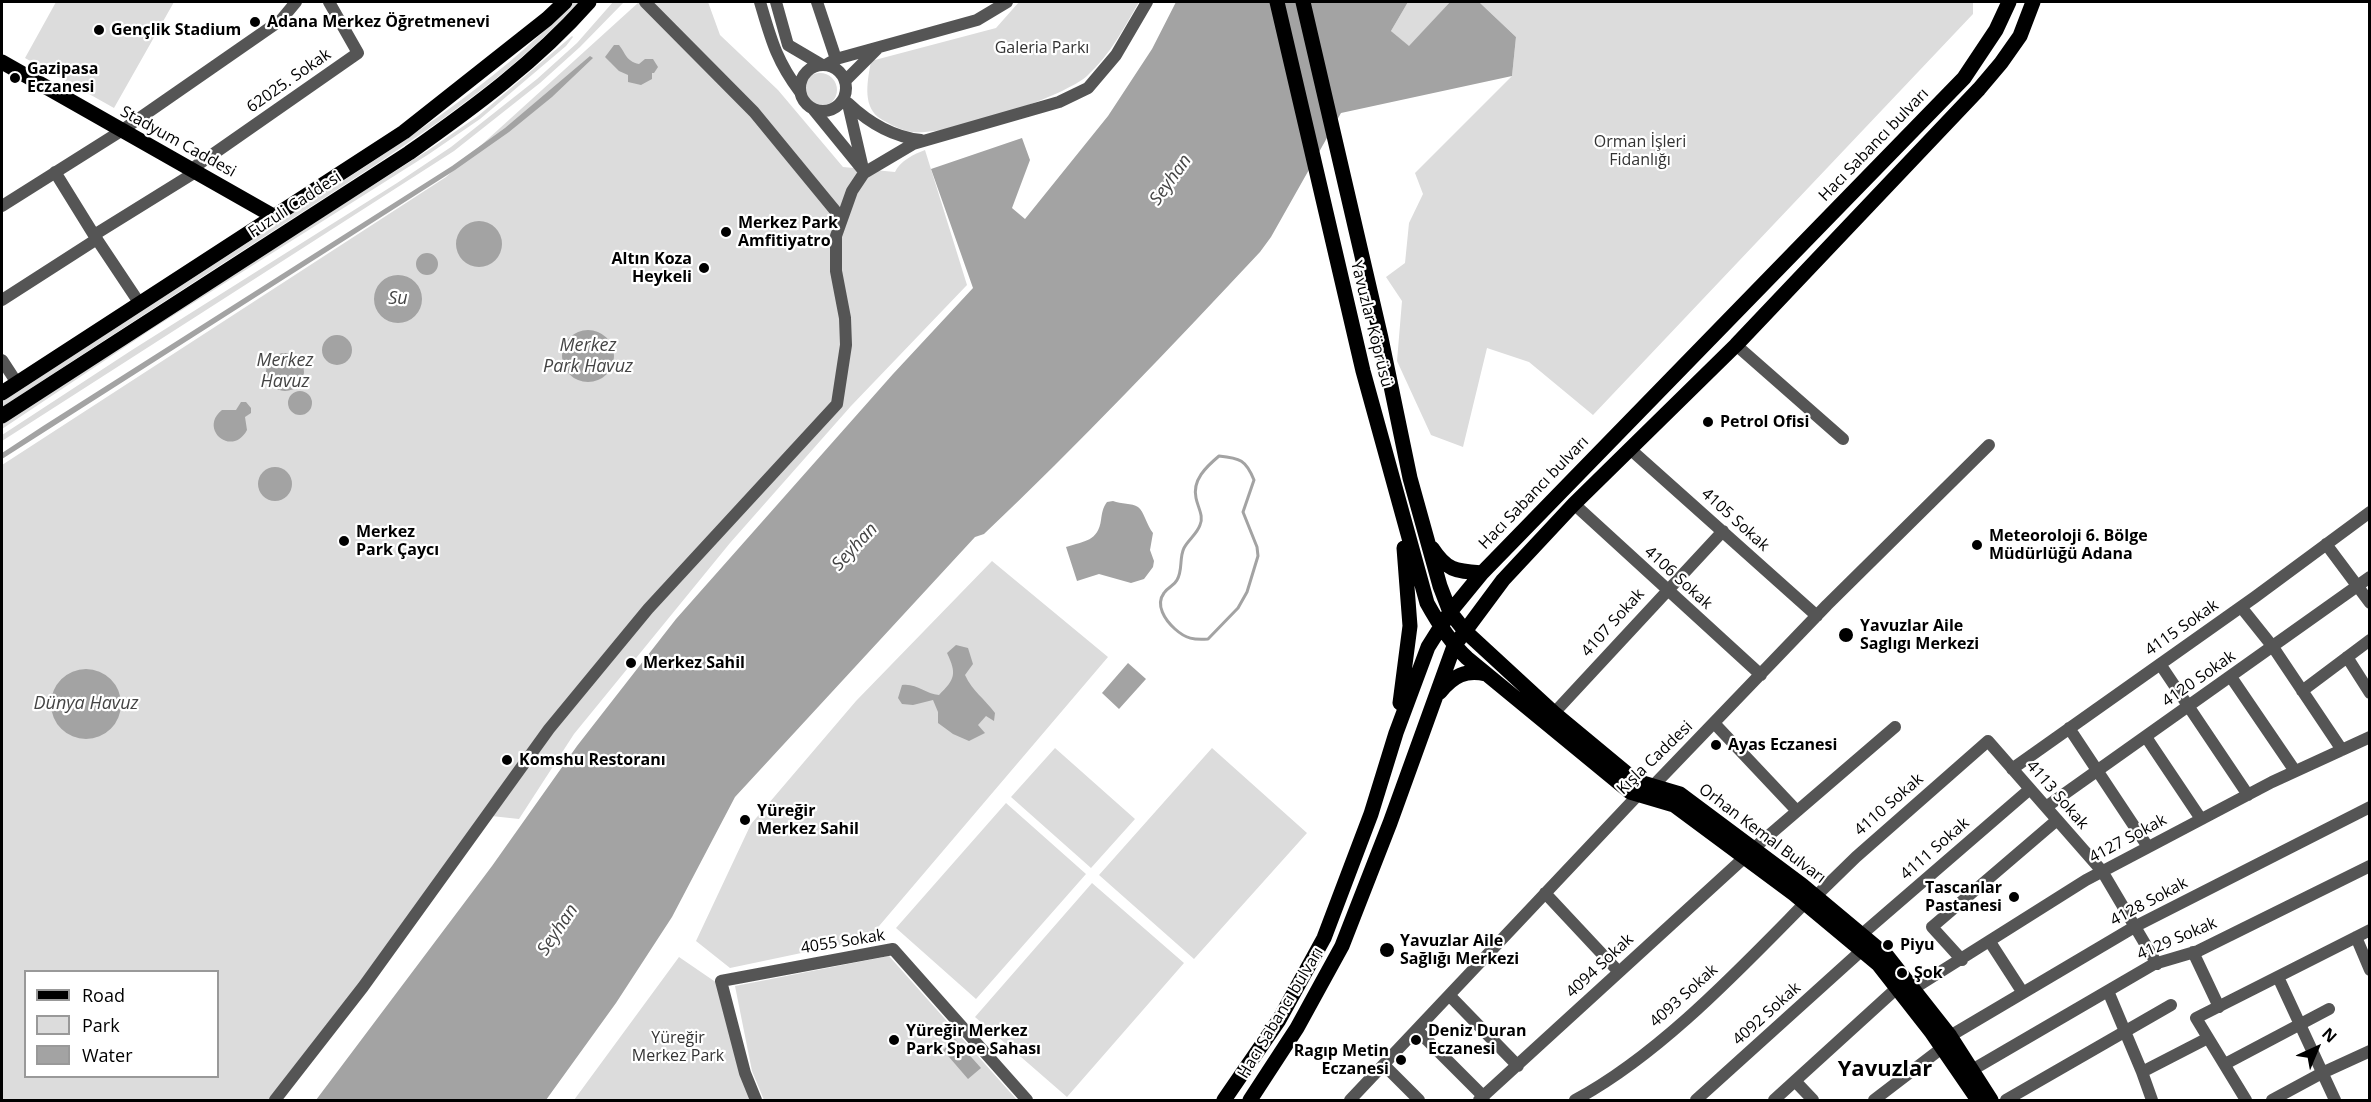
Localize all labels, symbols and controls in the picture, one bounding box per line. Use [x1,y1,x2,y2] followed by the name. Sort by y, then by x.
[267,12,490,32] place label: Adana Merkez Öğretmenevi
[248,15,262,29] marker: Adana Merkez Öğretmenevi
[111,20,241,40] place label: Gençlik Stadium
[92,23,106,37] marker: Gençlik Stadium
[995,38,1089,58] park label: Galeria Parkı
[243,45,335,117] street label: 62025. Sokak
[27,59,98,97] place label: Gazipasa Eczanesi
[8,71,22,85] marker: Gazipasa Eczanesi
[1815,85,1933,205] street label: Hacı Sabancı bulvarı
[117,102,239,182] street label: Stadyum Caddesi
[1594,132,1686,170] park label: Orman İşleri Fidanlığı
[1145,150,1197,210] water label: Seyhan
[245,168,345,242] street label: Fuzuli Caddesi
[738,213,838,251] place label: Merkez Park Amfitiyatro
[719,225,733,239] marker: Merkez Park Amfitiyatro
[612,249,692,287] place label: Altın Koza Heykeli
[1346,259,1396,389] street label: Yavuzlar Köprüsü
[697,261,711,275] marker: Altın Koza Heykeli
[388,288,408,310] water label: Su
[543,335,633,378] water label: Merkez Park Havuz
[257,350,313,392] water label: Merkez Havuz
[1720,412,1809,432] place label: Petrol Ofisi
[1701,415,1715,429] marker: Petrol Ofisi
[1475,433,1593,553] street label: Hacı Sabancı bulvarı
[1697,484,1773,556] street label: 4105 Sokak
[828,519,882,575] water label: Seyhan
[356,522,439,560] place label: Merkez Park Çaycı
[1989,526,2148,564] place label: Meteoroloji 6. Bölge Müdürlüğü Adana
[337,534,351,548] marker: Merkez Park Çaycı
[1970,538,1984,552] marker: Meteoroloji 6. Bölge Müdürlüğü Adana
[1640,542,1716,614] street label: 4106 Sokak
[1577,585,1649,661] street label: 4107 Sokak
[2142,596,2222,660] street label: 4115 Sokak
[1860,616,1979,654] place label: Yavuzlar Aile Saglıgı Merkezi
[1837,626,1855,644] marker: Yavuzlar Aile Saglıgı Merkezi
[2159,647,2239,711] street label: 4120 Sokak
[643,653,745,673] place label: Merkez Sahil
[624,656,638,670] marker: Merkez Sahil
[34,693,138,715] water label: Dünya Havuz
[1613,717,1697,799] street label: Kışla Caddesi
[1728,735,1837,755] place label: Ayas Eczanesi
[1709,738,1723,752] marker: Ayas Eczanesi
[519,750,666,770] place label: Komshu Restoranı
[500,753,514,767] marker: Komshu Restoranı
[2022,757,2092,833] street label: 4113 Sokak
[1851,770,1927,840] street label: 4110 Sokak
[1695,780,1829,888] street label: Orhan Kemal Bulvarı
[757,801,859,839] place label: Yüreğir Merkez Sahil
[2086,811,2170,867] street label: 4127 Sokak
[738,813,752,827] marker: Yüreğir Merkez Sahil
[1897,814,1973,884] street label: 4111 Sokak
[2107,874,2191,930] street label: 4128 Sokak
[1925,878,2002,916] place label: Tascanlar Pastanesi
[2007,890,2021,904] marker: Tascanlar Pastanesi
[533,900,583,960] water label: Seyhan
[2134,914,2220,964] street label: 4129 Sokak
[800,926,886,958] street label: 4055 Sokak
[1562,930,1638,1002] street label: 4094 Sokak
[1400,931,1519,969] place label: Yavuzlar Aile Sağlığı Merkezi
[1900,935,1935,955] place label: Piyu
[1881,938,1895,952] marker: Piyu
[1378,941,1396,959] marker: Yavuzlar Aile Sağlığı Merkezi
[1234,944,1328,1082] street label: Hacı Sabancı bulvarı
[1646,960,1722,1032] street label: 4093 Sokak
[1914,963,1943,983] place label: Şok
[1895,966,1909,980] marker: Şok
[24,970,219,1078] legend
[1729,978,1805,1050] street label: 4092 Sokak
[82,983,125,1007] text: Road
[82,1013,120,1037] text: Park
[2287,1018,2347,1078] north arrow
[906,1021,1041,1059] place label: Yüreğir Merkez Park Spoe Sahası
[1428,1021,1526,1059] place label: Deniz Duran Eczanesi
[2317,1023,2342,1047] text: N
[632,1028,724,1066] park label: Yüreğir Merkez Park
[887,1033,901,1047] marker: Yüreğir Merkez Park Spoe Sahası
[1409,1033,1423,1047] marker: Deniz Duran Eczanesi
[1294,1041,1389,1079] place label: Ragıp Metin Eczanesi
[82,1043,133,1067] text: Water
[1394,1053,1408,1067] marker: Ragıp Metin Eczanesi
[1838,1057,1932,1083] district label: Yavuzlar

